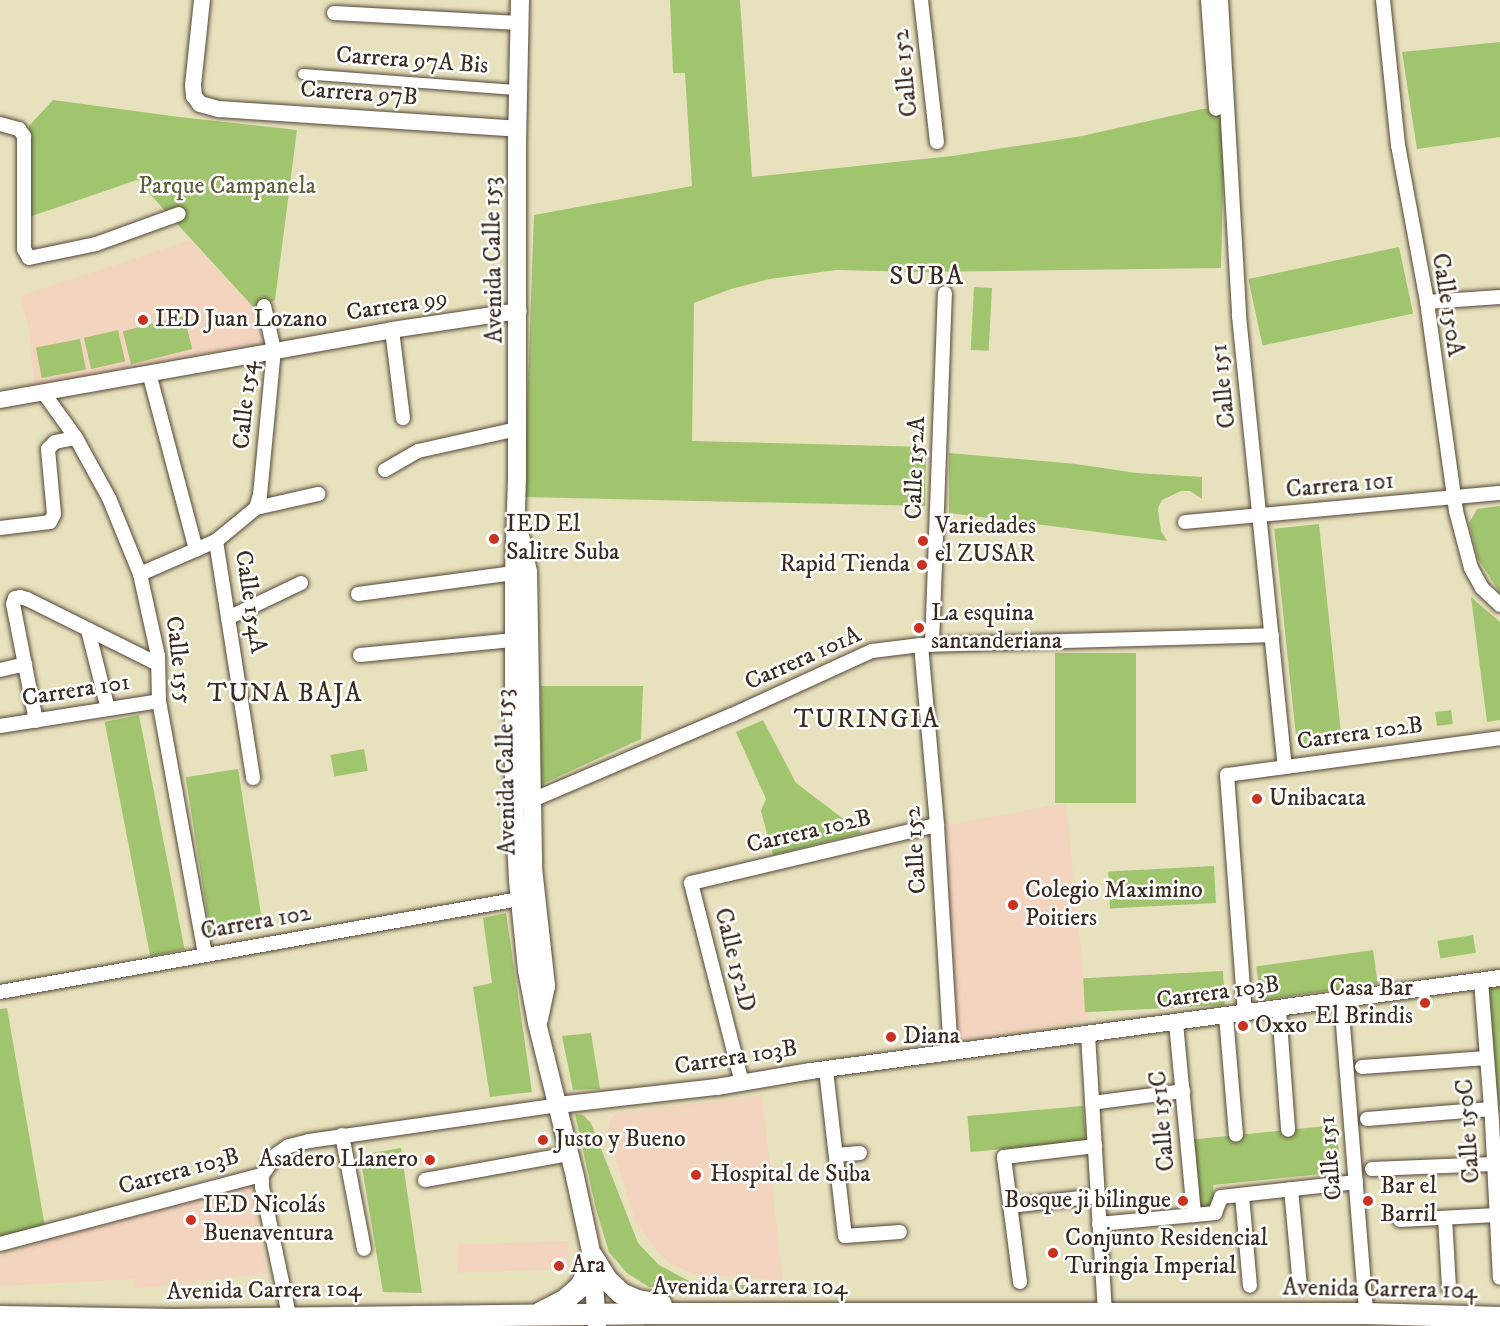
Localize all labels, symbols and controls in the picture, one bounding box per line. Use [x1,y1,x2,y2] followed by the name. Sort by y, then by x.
[887,28,925,118] street label: Calle 152
[335,41,489,81] street label: Carrera 97A Bis
[299,76,419,112] street label: Carrera 97B
[138,173,316,201] park label: Parque Campanela
[478,177,510,343] street label: Avenida Calle 153
[1425,251,1469,359] street label: Calle 150A
[889,261,965,293] district label: SUBA
[344,284,450,328] street label: Carrera 99
[155,306,327,334] place label: IED Juan Lozano
[136,313,150,327] marker: IED Juan Lozano
[1205,342,1243,430] street label: Calle 151
[228,360,264,450] street label: Calle 154
[900,416,932,520] street label: Calle 152A
[1285,467,1395,505] street label: Carrera 101
[506,511,619,567] place label: IED El Salitre Suba
[935,513,1036,569] place label: Variedades el ZUSAR
[487,532,501,546] marker: IED El Salitre Suba
[916,534,930,548] marker: Variedades el ZUSAR
[228,548,272,656] street label: Calle 154A
[780,551,910,579] place label: Rapid Tienda
[915,558,929,572] marker: Rapid Tienda
[931,600,1062,656] place label: La esquina santanderiana
[158,615,198,705] street label: Calle 155
[741,621,865,697] street label: Carrera 101A
[912,621,926,635] marker: La esquina santanderiana
[20,668,132,714] street label: Carrera 101
[207,678,363,710] district label: TUNA BAJA
[491,689,523,855] street label: Avenida Calle 153
[794,704,940,736] district label: TURINGIA
[1295,711,1425,757] street label: Carrera 102B
[1269,785,1366,813] place label: Unibacata
[1250,792,1264,806] marker: Unibacata
[744,804,874,860] street label: Carrera 102B
[899,805,933,895] street label: Calle 152
[1025,877,1203,933] place label: Colegio Maximino Poitiers
[1006,898,1020,912] marker: Colegio Maximino Poitiers
[199,899,313,947] street label: Carrera 102
[707,905,761,1015] street label: Calle 152D
[1155,970,1281,1016] street label: Carrera 103B
[1315,975,1413,1031] place label: Casa Bar El Brindis
[1418,996,1432,1010] marker: Casa Bar El Brindis
[1255,1012,1307,1040] place label: Oxxo
[1236,1019,1250,1033] marker: Oxxo
[903,1023,960,1051] place label: Diana
[884,1030,898,1044] marker: Diana
[673,1034,799,1082] street label: Carrera 103B
[1144,1069,1182,1173] street label: Calle 151C
[1451,1078,1487,1184] street label: Calle 150C
[1313,1114,1349,1202] street label: Calle 151
[555,1126,686,1154] place label: Justo y Bueno
[536,1133,550,1147] marker: Justo y Bueno
[115,1142,243,1202] street label: Carrera 103B
[259,1146,418,1174] place label: Asadero Llanero
[423,1153,437,1167] marker: Asadero Llanero
[710,1161,871,1189] place label: Hospital de Suba
[687,1166,705,1184] marker: Hospital de Suba
[1380,1173,1437,1229] place label: Bar el Barril
[1004,1187,1171,1215] place label: Bosque ji bilingue
[203,1192,334,1248] place label: IED Nicolás Buenaventura
[1176,1194,1190,1208] marker: Bosque ji bilingue
[1361,1194,1375,1208] marker: Bar el Barril
[184,1213,198,1227] marker: IED Nicolás Buenaventura
[1065,1225,1268,1281] place label: Conjunto Residencial Turingia Imperial
[1046,1246,1060,1260] marker: Conjunto Residencial Turingia Imperial
[571,1252,605,1280] place label: Ara
[552,1259,566,1273] marker: Ara
[653,1274,847,1302] street label: Avenida Carrera 104
[1282,1274,1478,1306] street label: Avenida Carrera 104
[166,1275,362,1307] street label: Avenida Carrera 104

